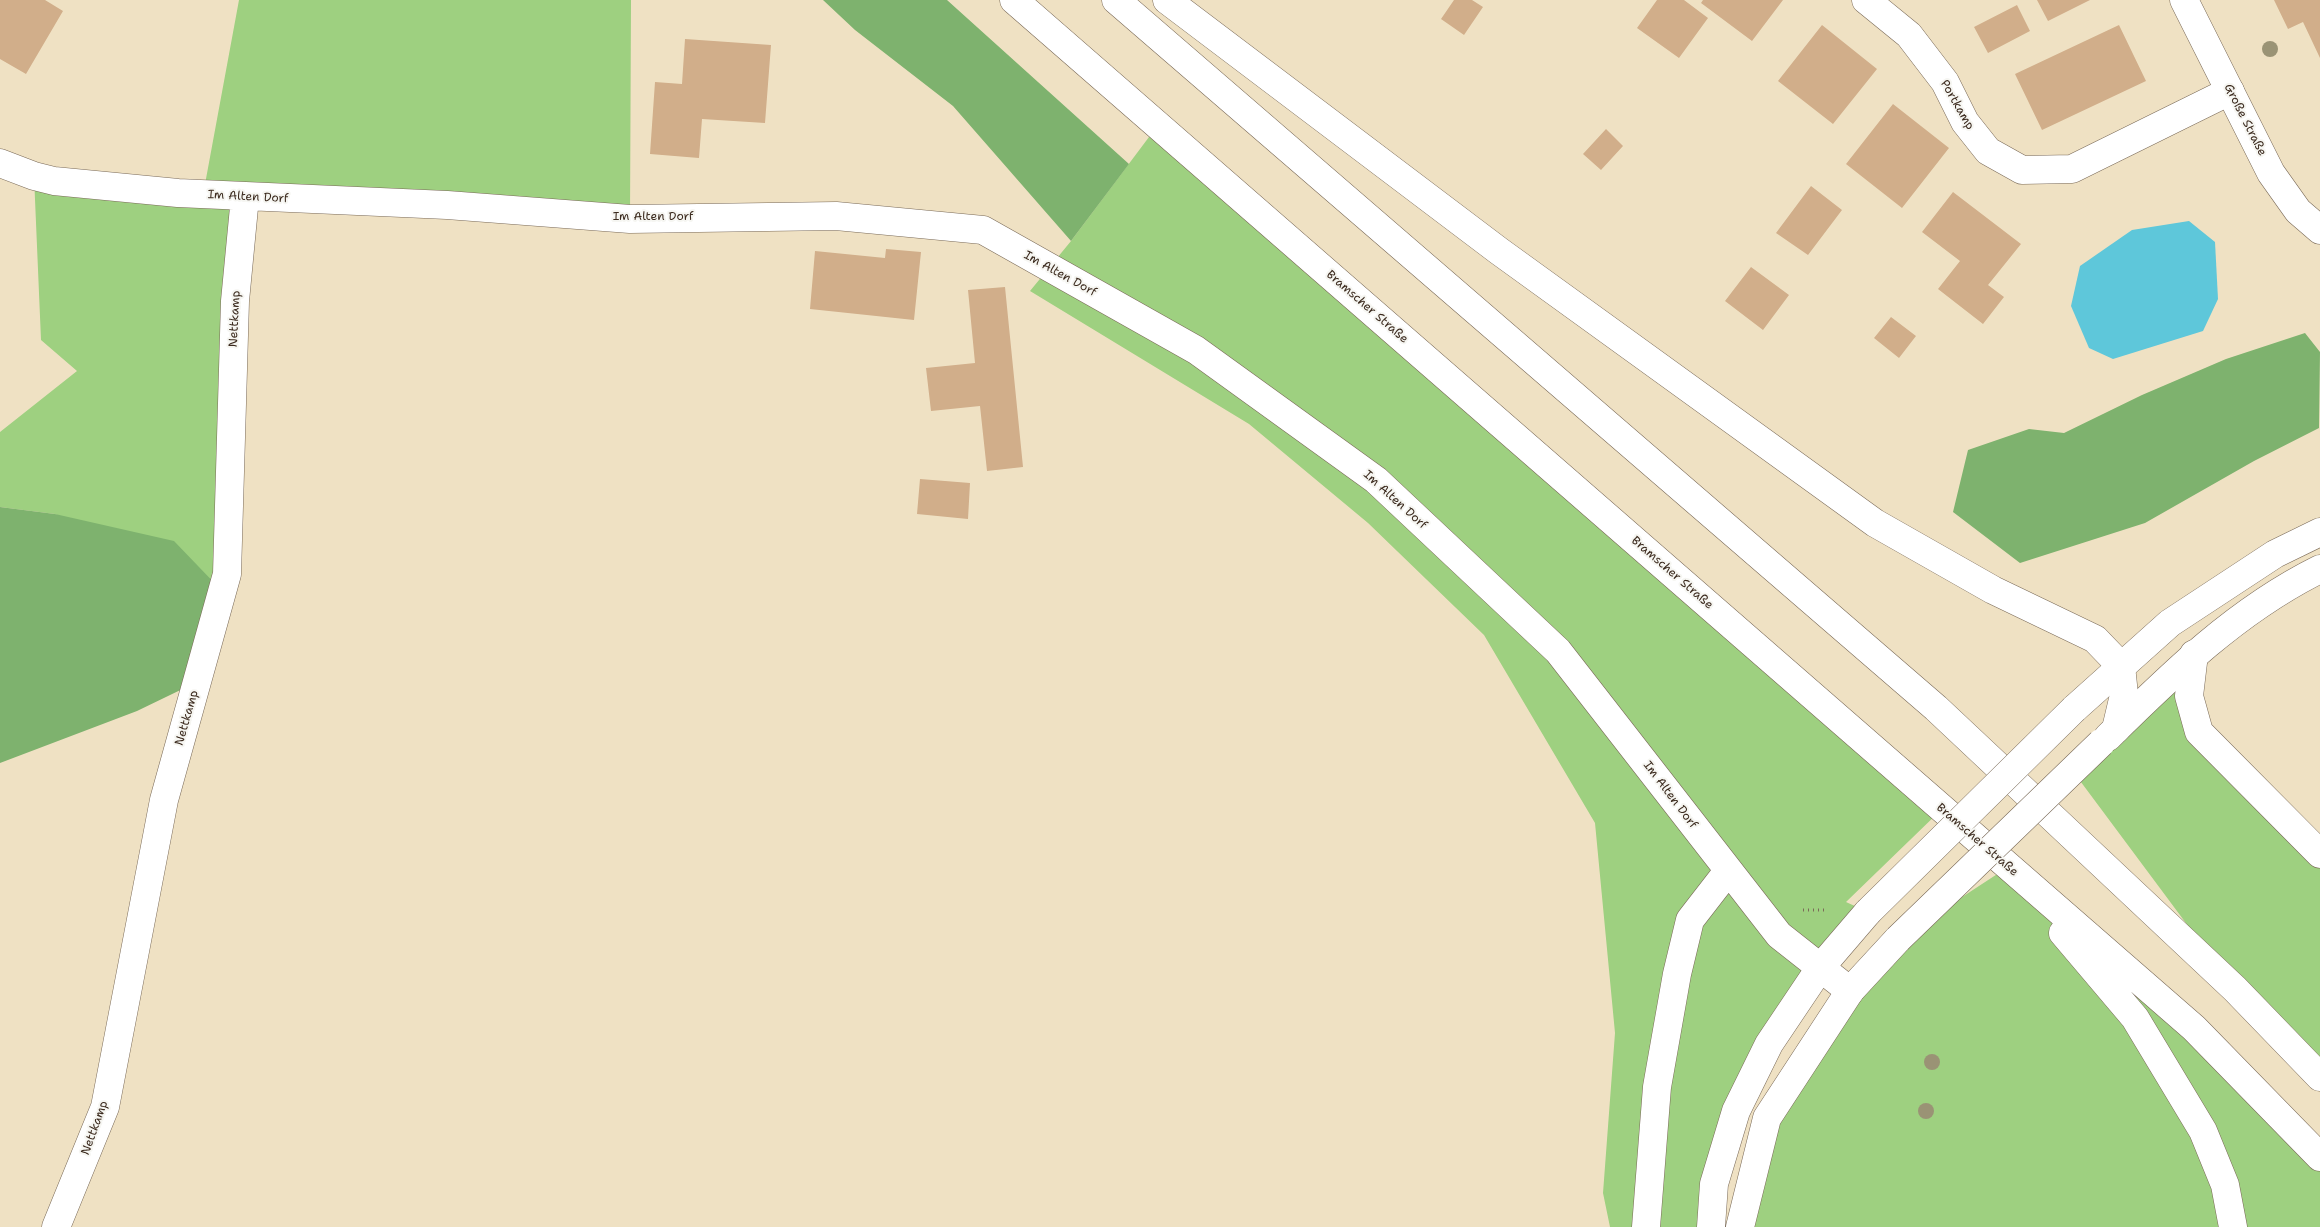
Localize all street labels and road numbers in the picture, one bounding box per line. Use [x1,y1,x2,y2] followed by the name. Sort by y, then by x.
[1937,78,1977,132] street label: Portkamp
[2221,82,2269,158] street label: Große Straße
[207,188,289,206] street label: Im Alten Dorf
[613,210,693,224] street label: Im Alten Dorf
[1021,248,1099,300] street label: Im Alten Dorf
[1323,268,1411,346] street label: Bramscher Straße
[226,290,244,348] street label: Nettkamp
[1360,468,1430,532] street label: Im Alten Dorf
[1628,534,1716,612] street label: Bramscher Straße
[172,689,202,747] street label: Nettkamp
[1640,758,1700,832] street label: Im Alten Dorf
[1933,801,2021,879] street label: Bramscher Straße
[79,1099,111,1157] street label: Nettkamp

